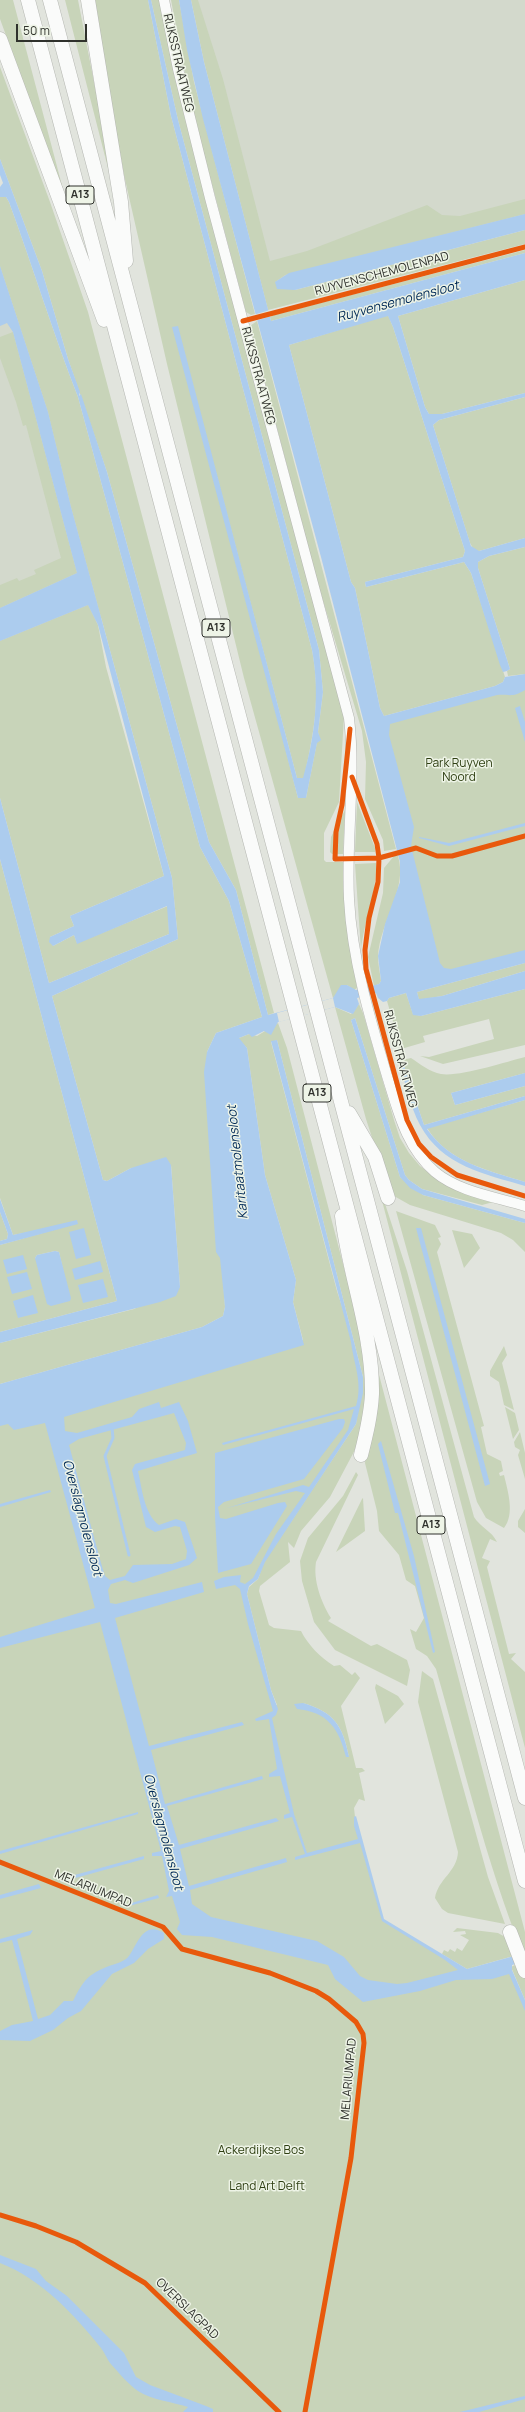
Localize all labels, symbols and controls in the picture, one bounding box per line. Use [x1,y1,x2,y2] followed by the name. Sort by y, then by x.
[160,12,196,114] street label: RIJKSSTRAATWEG
[18,16,89,42] scale bar
[23,22,50,39] text: 50 m
[66,186,94,204] road number: A13
[313,249,451,299] street label: RUYVENSCHEMOLENPAD
[335,278,461,326] water label: Ruyvensemolensloot
[238,326,278,426] street label: RIJKSSTRAATWEG
[202,619,230,637] road number: A13
[425,757,493,785] park label: Park Ruyven Noord
[380,1009,420,1109] street label: RIJKSSTRAATWEG
[303,1084,331,1102] road number: A13
[224,1104,252,1220] water label: Karitaatmolensloot
[59,1458,105,1578] water label: Overslagmolensloot
[417,1516,445,1534] road number: A13
[140,1772,186,1892] water label: Overslagmolensloot
[52,1867,134,1911] street label: MELARIUMPAD
[338,2038,360,2120] street label: MELARIUMPAD
[218,2144,304,2158] park label: Ackerdijkse Bos
[229,2180,305,2194] park label: Land Art Delft
[153,2275,221,2343] street label: OVERSLAGPAD

